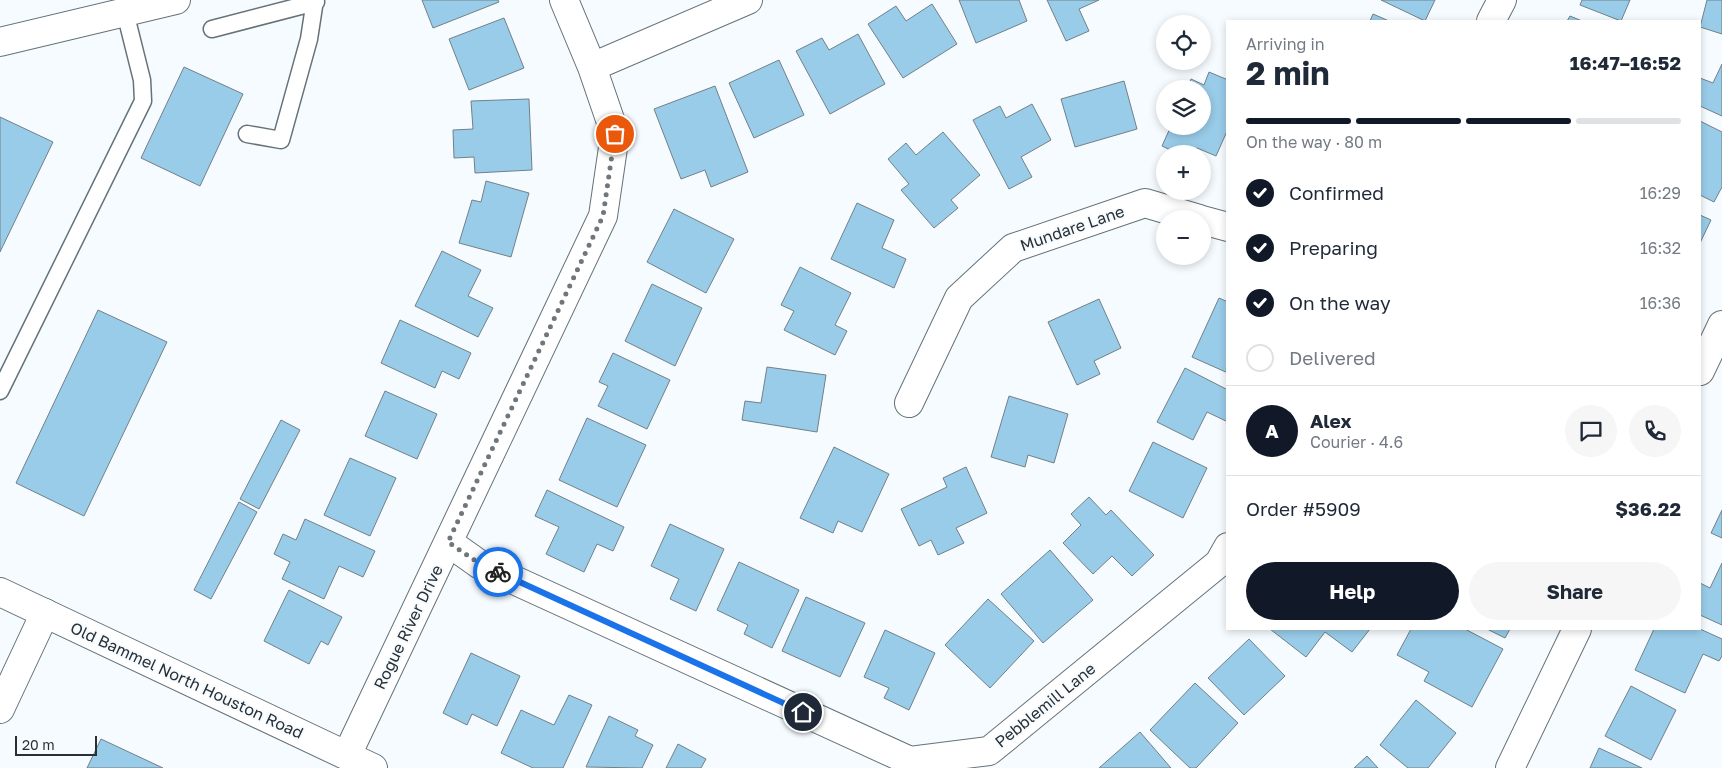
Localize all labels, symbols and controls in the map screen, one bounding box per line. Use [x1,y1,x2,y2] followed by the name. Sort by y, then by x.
[1156,15,1211,265] map controls
[1156,15,1211,70] button: locate
[1246,34,1325,54] text: Arriving in
[1570,51,1681,74] text: 16:47–16:52
[1246,54,1330,92] text: 2 min
[1156,80,1211,135] button: layers
[594,113,636,155] pin
[601,120,629,148] icon: bag
[1246,132,1382,152] text: On the way · 80 m
[1156,145,1211,200] button: +
[1246,179,1274,207] icon: check
[1289,181,1384,204] text: Confirmed
[1640,183,1681,203] text: 16:29
[1017,201,1127,255] street label: Mundare Lane
[1156,210,1211,265] button: −
[1246,234,1274,262] icon: check
[1289,236,1378,259] text: Preparing
[1640,238,1681,258] text: 16:32
[1246,289,1274,317] icon: check
[1289,291,1391,314] text: On the way
[1640,293,1681,313] text: 16:36
[1289,346,1376,369] text: Delivered
[1565,405,1617,457] button: chat
[1629,405,1681,457] button: phone
[1310,409,1351,432] text: Alex
[1265,419,1279,442] text: A
[1310,432,1403,452] text: Courier · 4.6
[1246,497,1361,520] text: Order #5909
[1615,497,1681,520] text: $36.22
[473,547,523,597] courier
[484,558,512,586] icon: bike
[369,561,447,693] street label: Rogue River Drive
[1246,562,1459,620] button: Help
[1469,562,1681,620] button: Share
[67,617,307,743] street label: Old Bammel North Houston Road
[991,658,1099,752] street label: Pebblemill Lane
[782,691,824,733] pin
[789,698,817,726] icon: home
[15,733,98,756] scale bar
[22,736,55,753] text: 20 m

